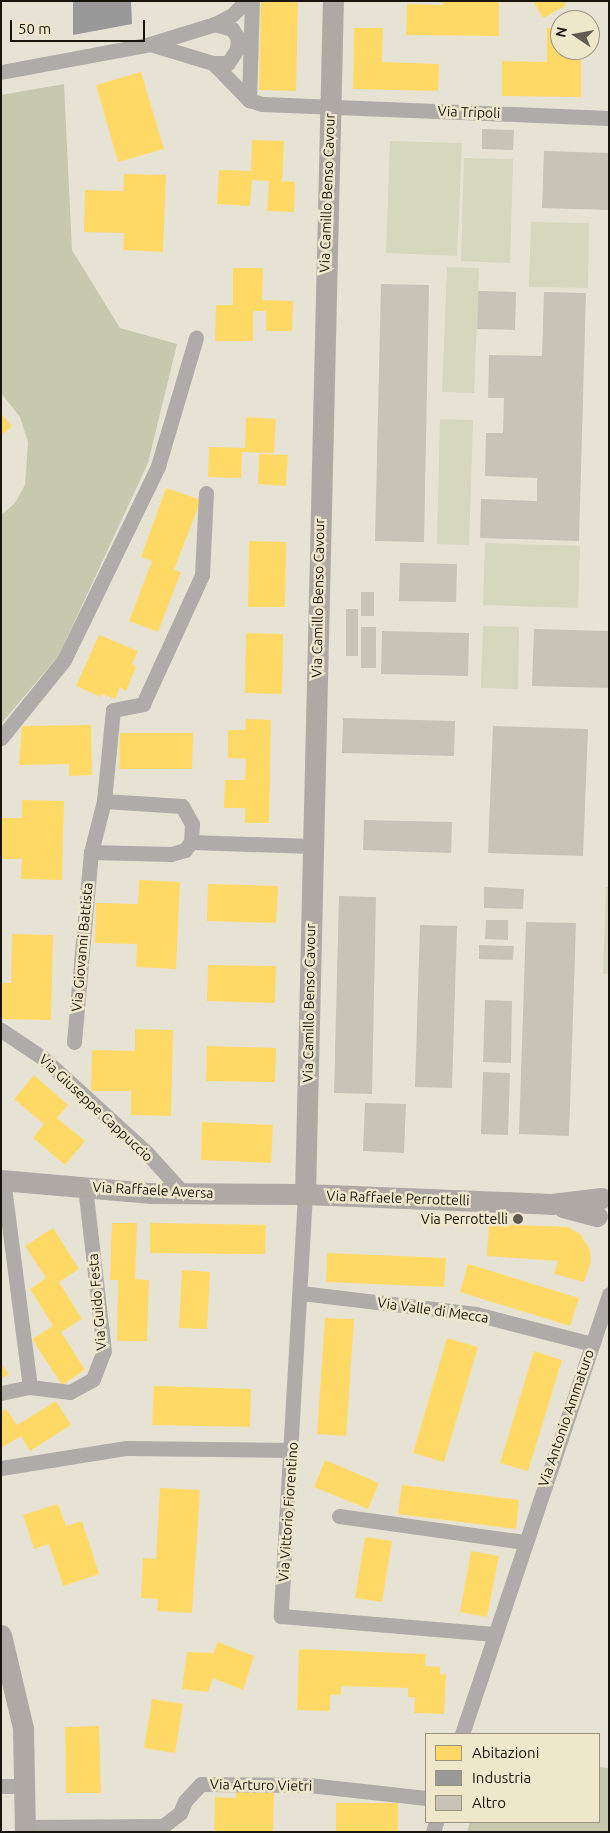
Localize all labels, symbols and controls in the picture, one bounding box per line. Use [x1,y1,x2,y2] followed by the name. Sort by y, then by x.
[12,10,148,42] scale bar
[550,10,600,60] north arrow
[18,20,51,37] text: 50 m
[552,25,570,39] text: N
[437,103,501,121] street label: Via Tripoli
[316,113,338,273] street label: Via Camillo Benso Cavour
[308,518,328,678] street label: Via Camillo Benso Cavour
[68,882,96,1012] street label: Via Giovanni Battista
[299,923,319,1083] street label: Via Camillo Benso Cavour
[36,1051,156,1165] street label: Via Giuseppe Cappuccio
[92,1178,214,1202] street label: Via Raffaele Aversa
[326,1187,470,1209] street label: Via Raffaele Perrottelli
[421,1211,508,1227] place label: Via Perrottelli
[512,1213,524,1225] marker: Via Perrottelli
[84,1253,110,1351] street label: Via Guido Festa
[376,1294,490,1326] street label: Via Valle di Mecca
[535,1347,597,1489] street label: Via Antonio Ammaturo
[275,1441,301,1583] street label: Via Vittorio Fiorentino
[425,1733,600,1823] legend
[472,1744,539,1761] text: Abitazioni
[472,1769,531,1786] text: Industria
[210,1776,312,1794] street label: Via Arturo Vietri
[472,1794,506,1811] text: Altro

